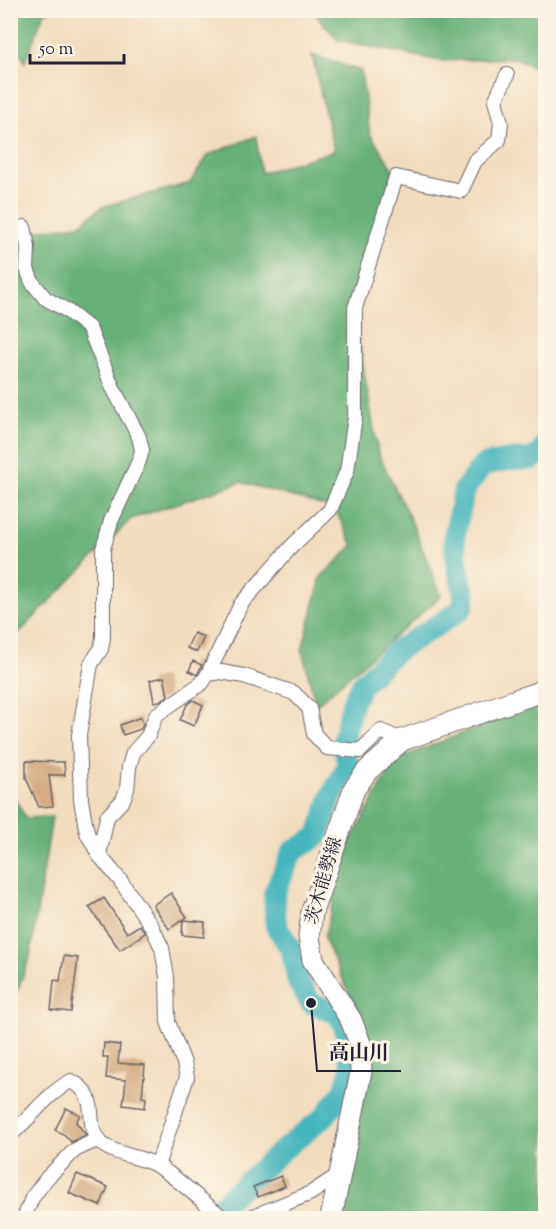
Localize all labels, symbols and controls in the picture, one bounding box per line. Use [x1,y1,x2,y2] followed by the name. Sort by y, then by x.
[30,27,124,65] scale bar
[38,37,74,63] text: 50 m
[300,834,350,928] street label: 茨木能勢線
[317,1033,401,1071] callout: 高山川
[329,1040,389,1069] text: 高山川

